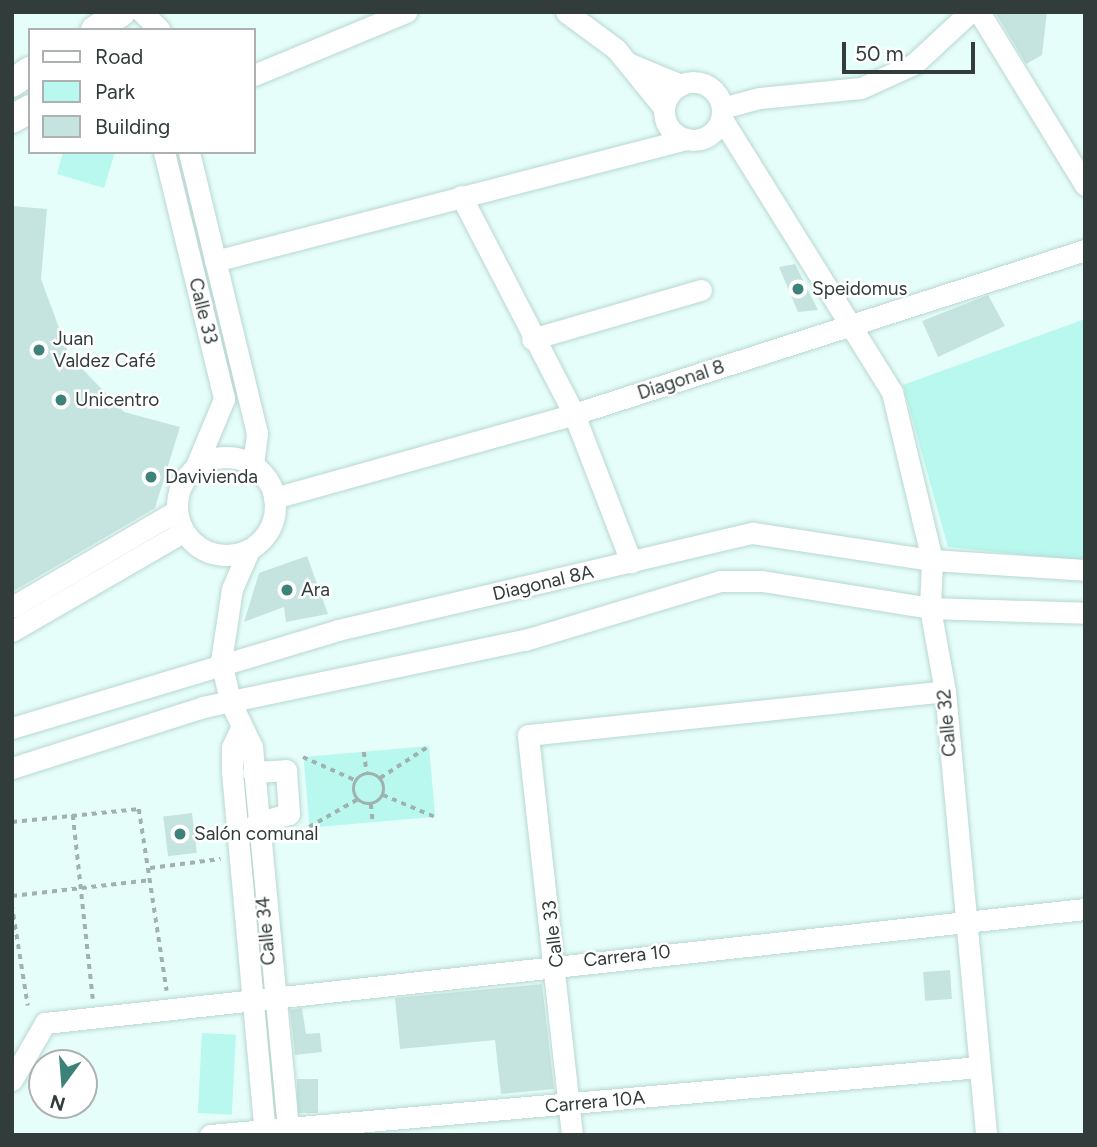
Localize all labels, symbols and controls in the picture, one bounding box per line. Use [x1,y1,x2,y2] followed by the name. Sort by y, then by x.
[28,28,256,154] legend
[845,28,978,72] scale bar
[855,41,904,66] text: 50 m
[95,44,143,69] text: Road
[95,79,135,104] text: Park
[95,114,170,139] text: Building
[184,276,222,346] street label: Calle 33
[812,278,907,300] place label: Speidomus
[790,281,806,297] marker: Speidomus
[53,328,156,372] place label: Juan Valdez Café
[31,342,47,358] marker: Juan Valdez Café
[635,355,727,405] street label: Diagonal 8
[75,389,159,411] place label: Unicentro
[53,392,69,408] marker: Unicentro
[165,466,258,488] place label: Davivienda
[143,469,159,485] marker: Davivienda
[490,560,596,606] street label: Diagonal 8A
[301,579,330,601] place label: Ara
[279,582,295,598] marker: Ara
[933,688,961,758] street label: Calle 32
[194,823,318,845] place label: Salón comunal
[172,826,188,842] marker: Salón comunal
[252,896,280,966] street label: Calle 34
[538,899,568,969] street label: Calle 33
[582,940,672,972] street label: Carrera 10
[28,1049,98,1119] north arrow
[544,1086,646,1118] street label: Carrera 10A
[47,1090,68,1116] text: N

